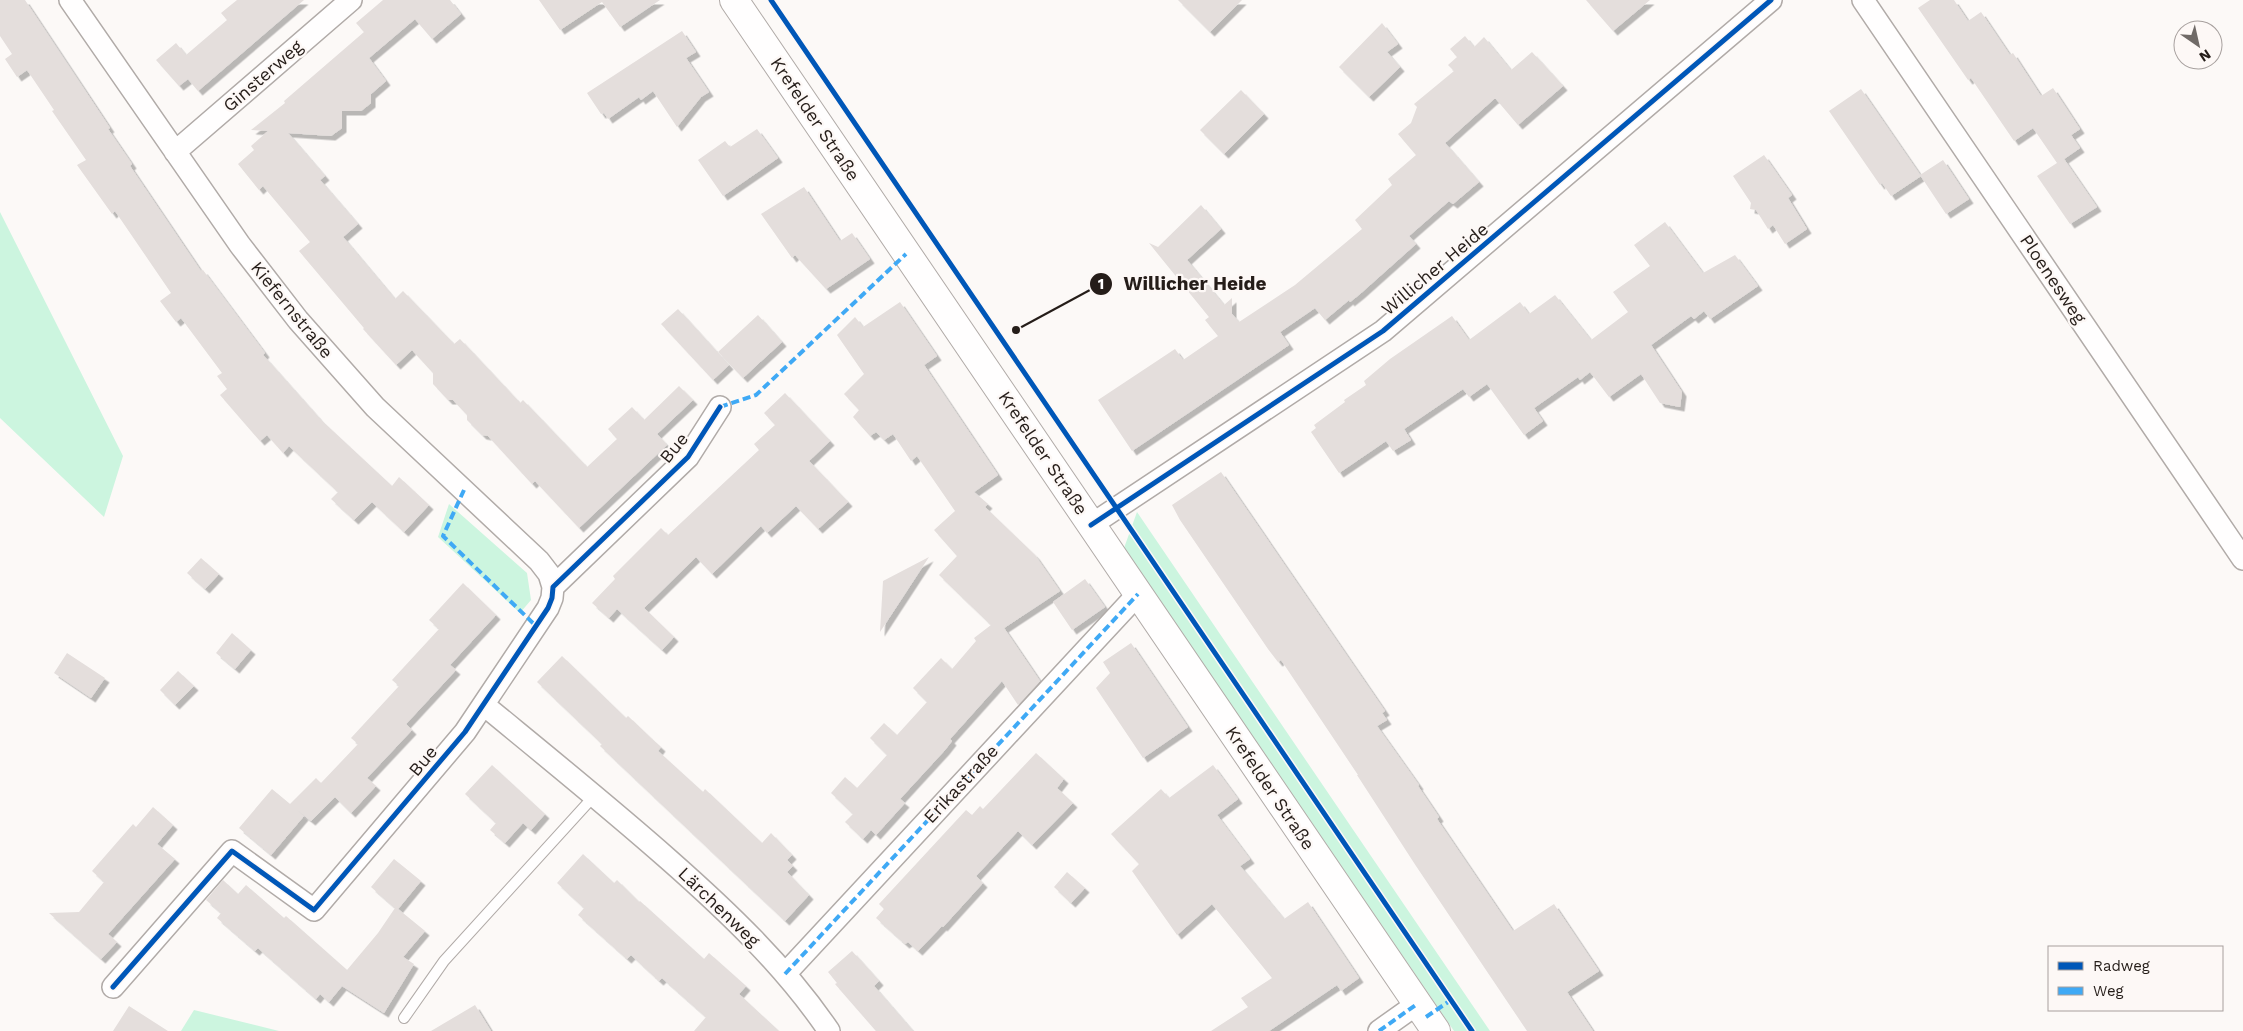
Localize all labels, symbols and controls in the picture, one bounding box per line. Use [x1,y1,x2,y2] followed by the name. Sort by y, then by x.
[2173,20,2223,70] north arrow
[219,35,307,116] street label: Ginsterweg
[2196,46,2214,65] text: N
[766,53,865,184] street label: Krefelder Straße
[1377,218,1492,319] street label: Willicher Heide
[2016,230,2091,328] street label: Ploenesweg
[247,257,338,362] street label: Kiefernstraße
[1088,267,1276,301] callout: Willicher Heide
[1124,272,1266,295] text: Willicher Heide
[1098,275,1104,293] text: 1
[994,387,1093,518] street label: Krefelder Straße
[655,428,692,467] street label: Bue
[1221,722,1320,853] street label: Krefelder Straße
[919,740,1002,827] street label: Erikastraße
[404,741,441,780] street label: Bue
[674,862,765,951] street label: Lärchenweg
[2048,946,2223,1011] legend
[2093,957,2150,975] text: Radweg
[2093,982,2124,1000] text: Weg

